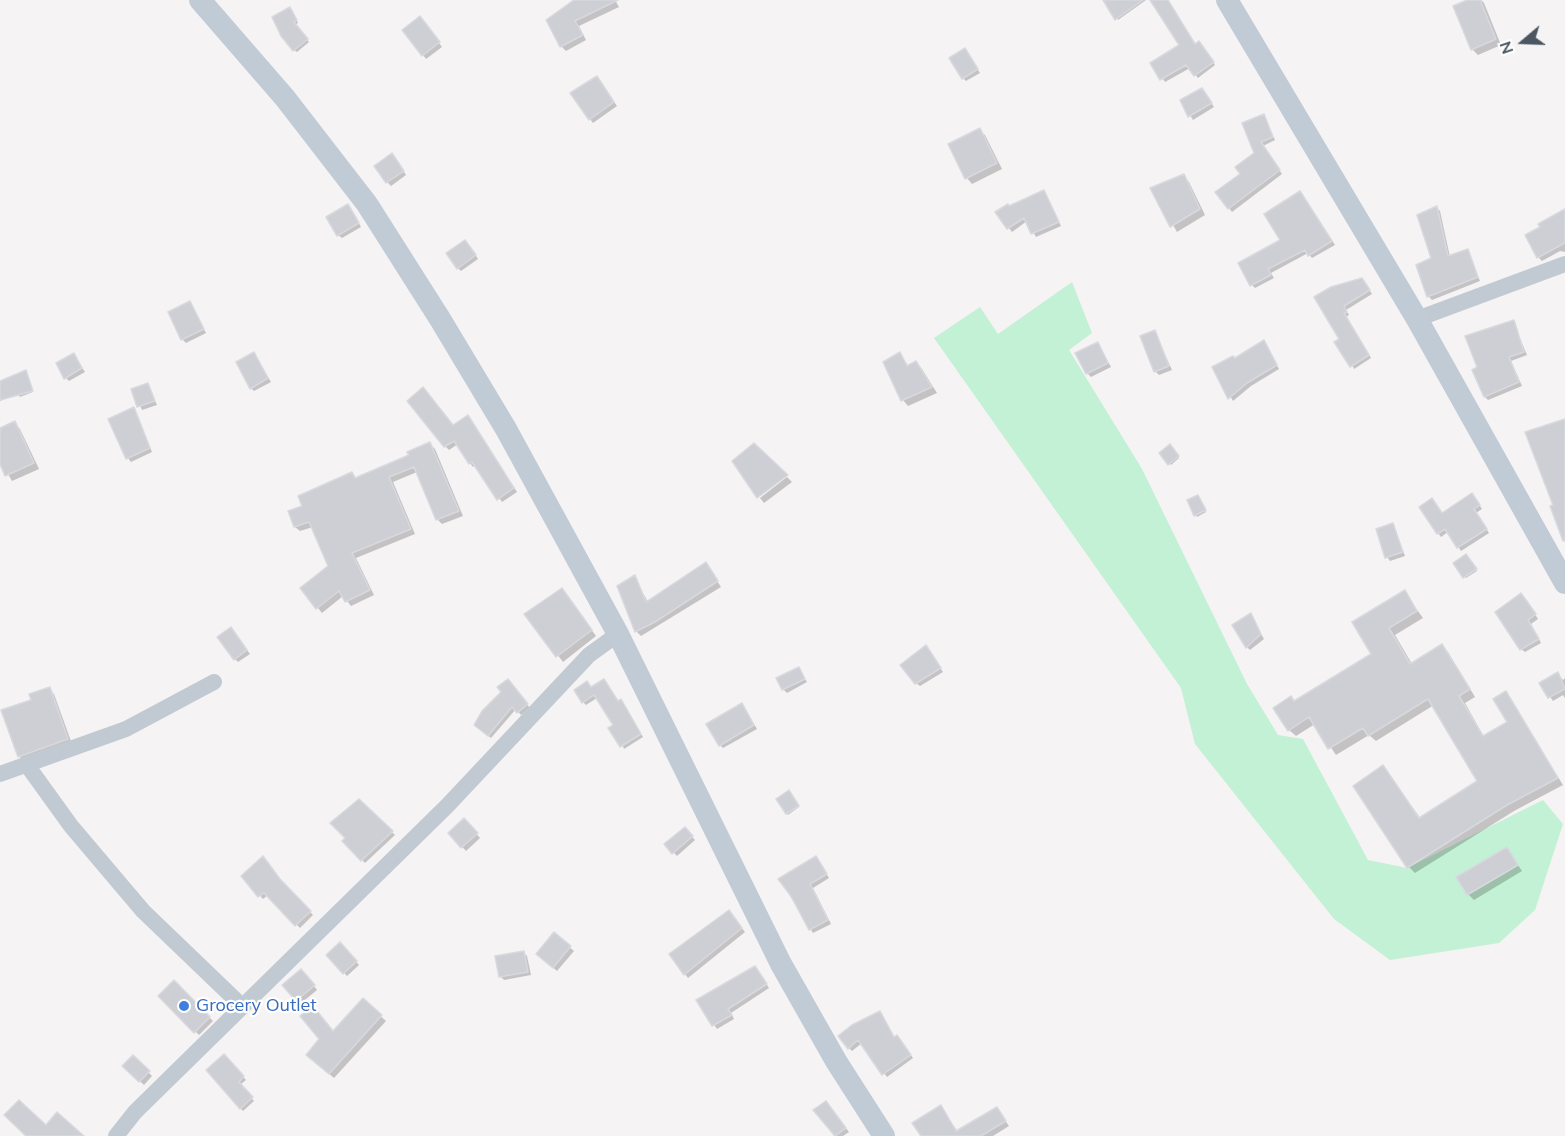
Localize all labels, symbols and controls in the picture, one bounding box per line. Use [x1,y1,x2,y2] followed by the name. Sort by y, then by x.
[1493,12,1553,72] north arrow
[1495,39,1517,57] text: N
[196,995,317,1017] place label: Grocery Outlet
[177,999,191,1013] marker: Grocery Outlet

